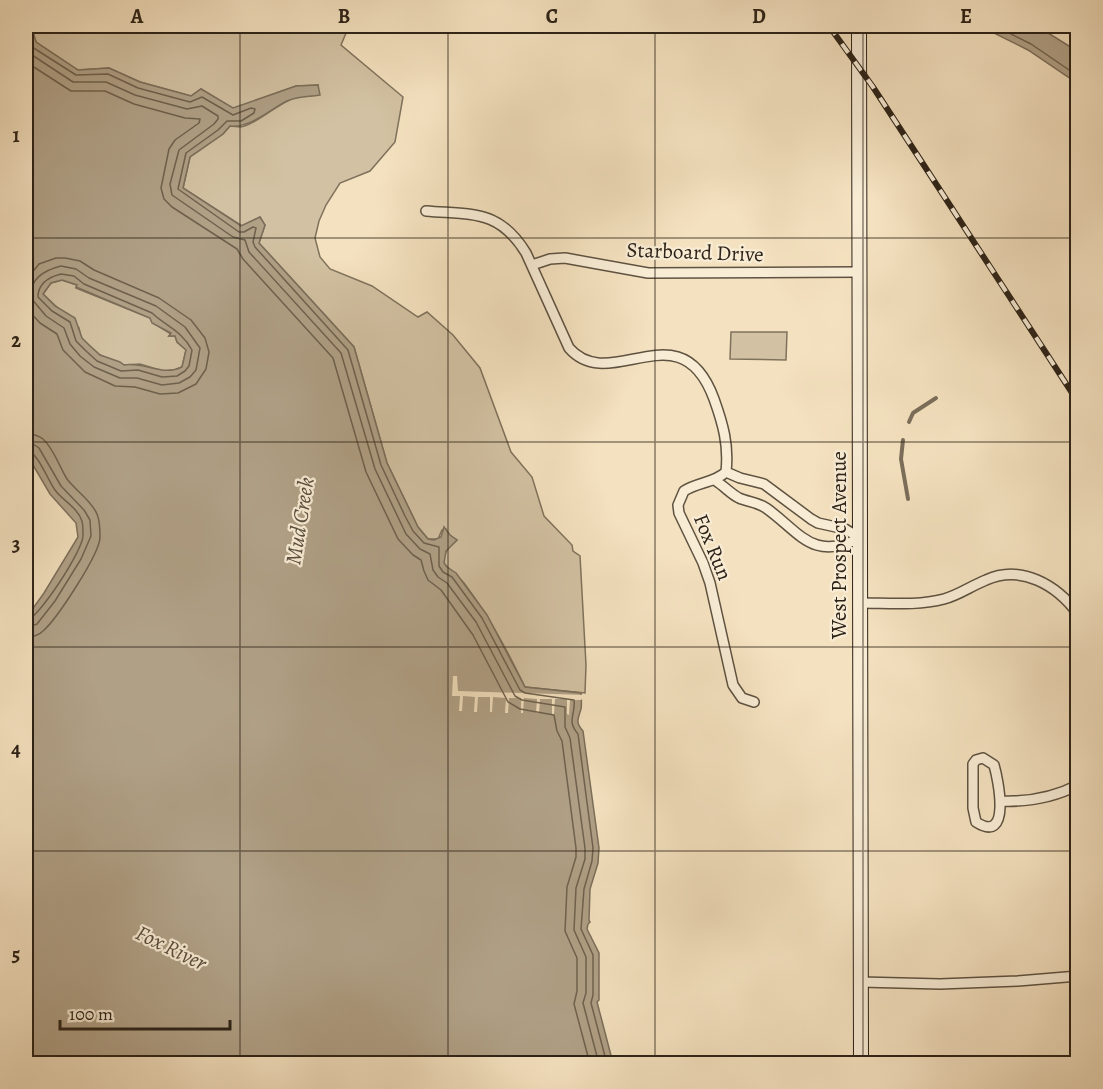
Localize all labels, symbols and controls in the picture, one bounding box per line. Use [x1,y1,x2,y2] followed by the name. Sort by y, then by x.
[130,3,144,30] text: A
[338,3,350,30] text: B
[546,3,558,30] text: C
[752,3,766,30] text: D
[960,3,972,30] text: E
[12,122,20,149] text: 1
[626,236,764,268] street label: Starboard Drive
[11,327,21,354] text: 2
[825,451,853,640] street label: West Prospect Avenue
[278,475,322,567] water label: Mud Creek
[687,510,739,584] street label: Fox Run
[12,531,20,558] text: 3
[11,736,21,763] text: 4
[130,918,213,979] water label: Fox River
[12,941,20,968] text: 5
[60,993,230,1031] scale bar
[69,1002,113,1026] text: 100 m

